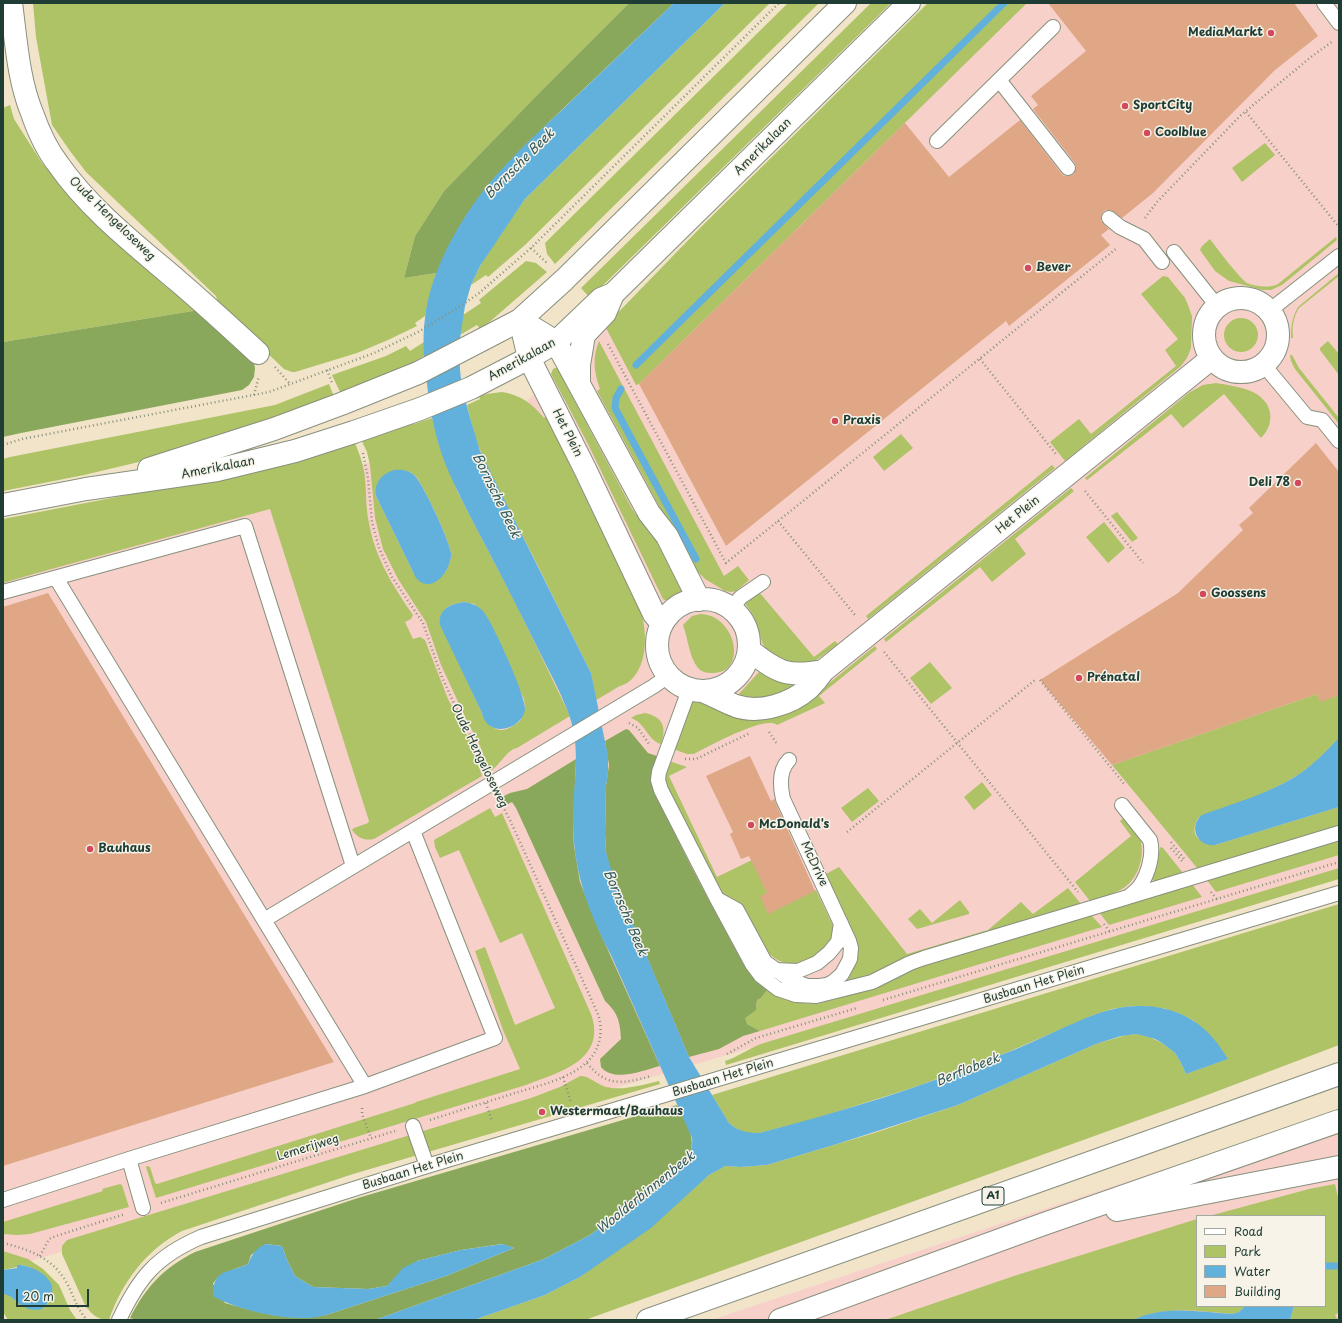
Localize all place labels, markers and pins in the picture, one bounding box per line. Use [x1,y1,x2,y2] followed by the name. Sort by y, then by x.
[1188,26,1263,40] place label: MediaMarkt
[1266,28,1276,38] marker: MediaMarkt
[1133,99,1192,113] place label: SportCity
[1120,101,1130,111] marker: SportCity
[1155,126,1207,140] place label: Coolblue
[1142,128,1152,138] marker: Coolblue
[1036,261,1071,275] place label: Bever
[1023,263,1033,273] marker: Bever
[843,414,881,428] place label: Praxis
[830,416,840,426] marker: Praxis
[1249,476,1290,490] place label: Deli 78
[1293,478,1303,488] marker: Deli 78
[1211,587,1266,601] place label: Goossens
[1198,589,1208,599] marker: Goossens
[1087,671,1140,685] place label: Prénatal
[1074,673,1084,683] marker: Prénatal
[759,818,829,832] place label: McDonald's
[746,820,756,830] marker: McDonald's
[98,842,151,856] place label: Bauhaus
[85,844,95,854] marker: Bauhaus
[550,1105,683,1119] place label: Westermaat/Bauhaus
[537,1107,547,1117] marker: Westermaat/Bauhaus

